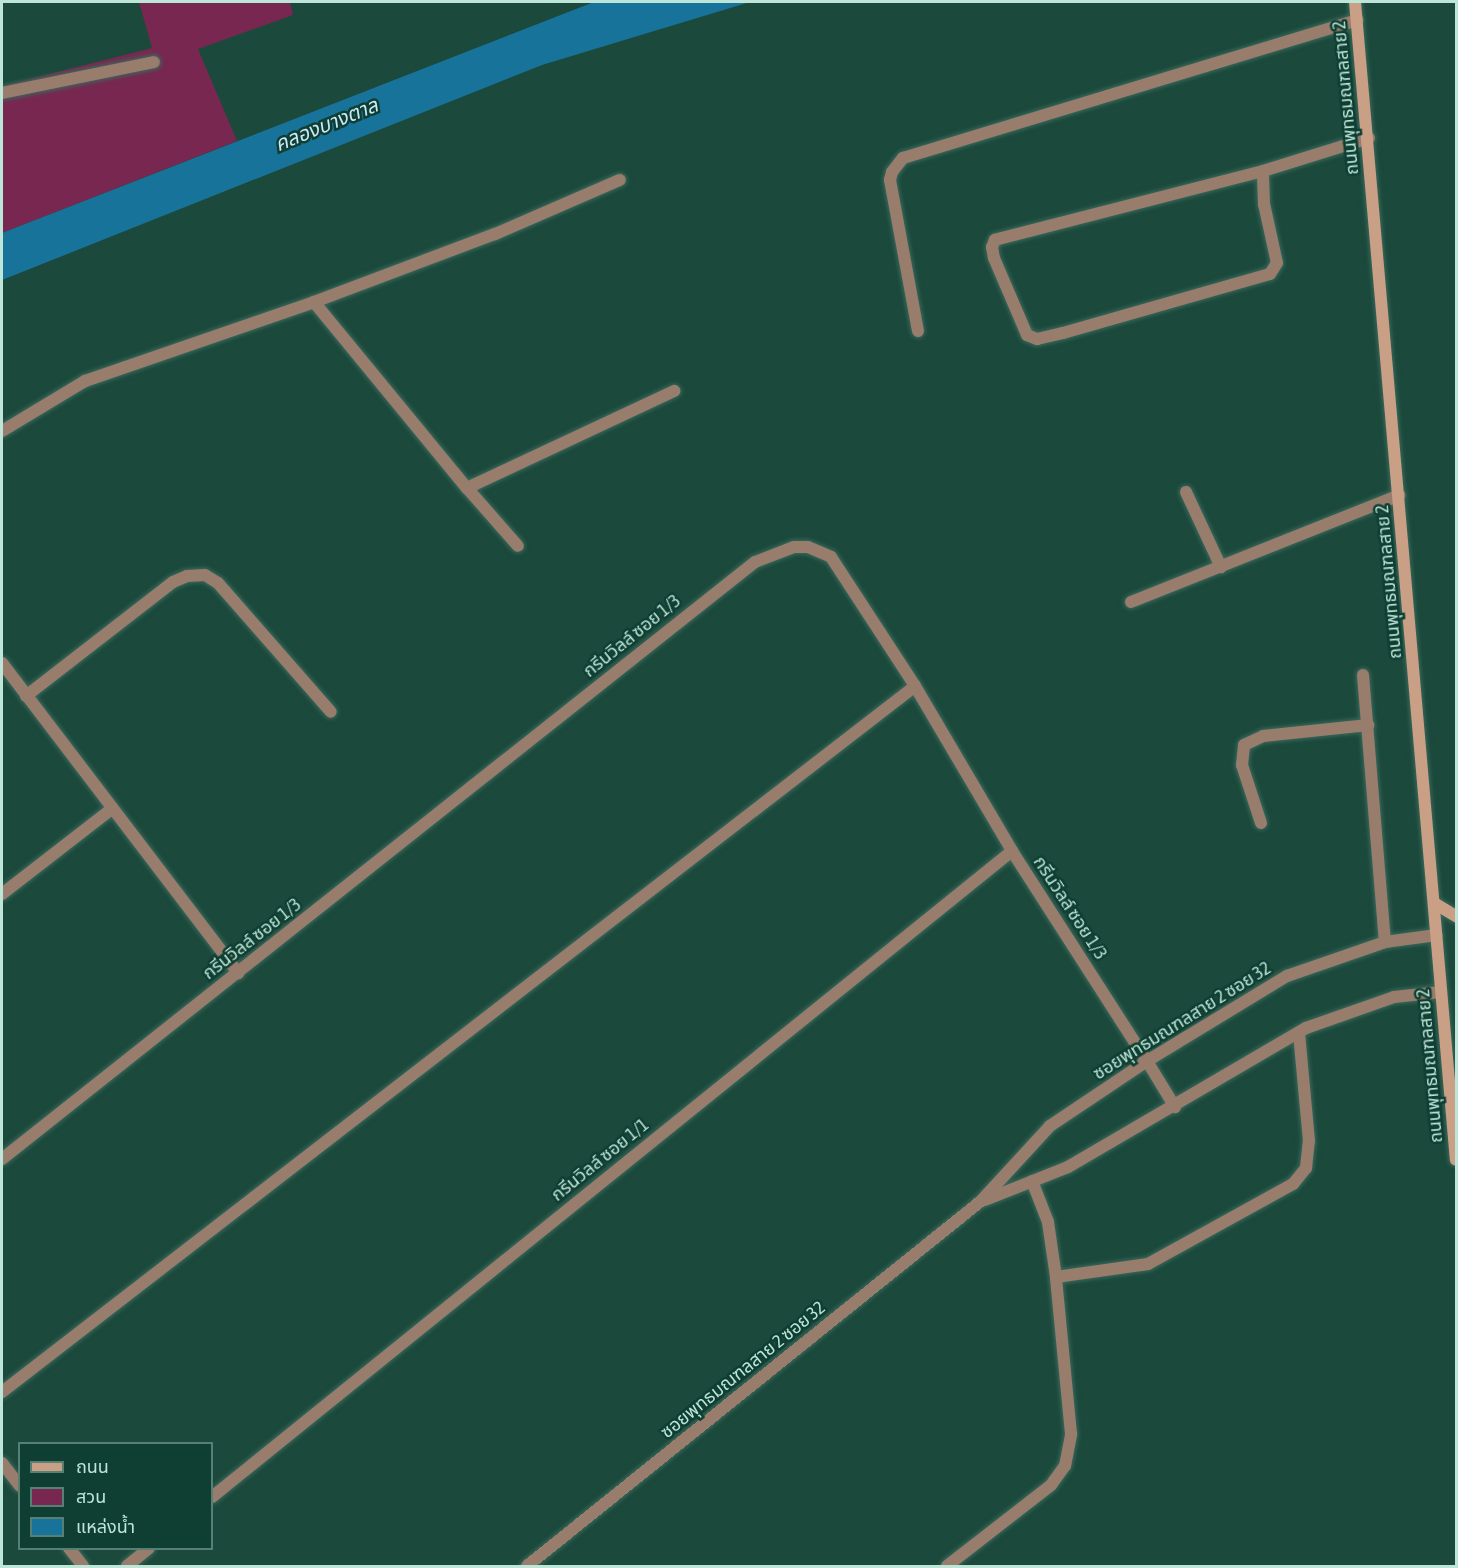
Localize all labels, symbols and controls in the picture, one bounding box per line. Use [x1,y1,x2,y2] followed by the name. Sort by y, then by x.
[1329,20,1363,176] street label: ถนนพุทธมณฑลสาย 2
[271,92,381,156] water label: คลองบางตาล
[1372,504,1406,660] street label: ถนนพุทธมณฑลสาย 2
[579,590,685,682] street label: กรีนวิลล์ ซอย 1/3
[1029,852,1111,964] street label: กรีนวิลล์ ซอย 1/3
[198,894,306,984] street label: กรีนวิลล์ ซอย 1/3
[1089,957,1275,1085] street label: ซอยพุทธมณฑลสาย 2 ซอย 32
[1413,988,1447,1144] street label: ถนนพุทธมณฑลสาย 2
[547,1114,653,1206] street label: กรีนวิลล์ ซอย 1/1
[656,1297,830,1443] street label: ซอยพุทธมณฑลสาย 2 ซอย 32
[18,1442,213,1550] legend
[76,1456,109,1477] text: ถนน
[76,1486,106,1507] text: สวน
[76,1516,135,1537] text: แหล่งน้ำ

